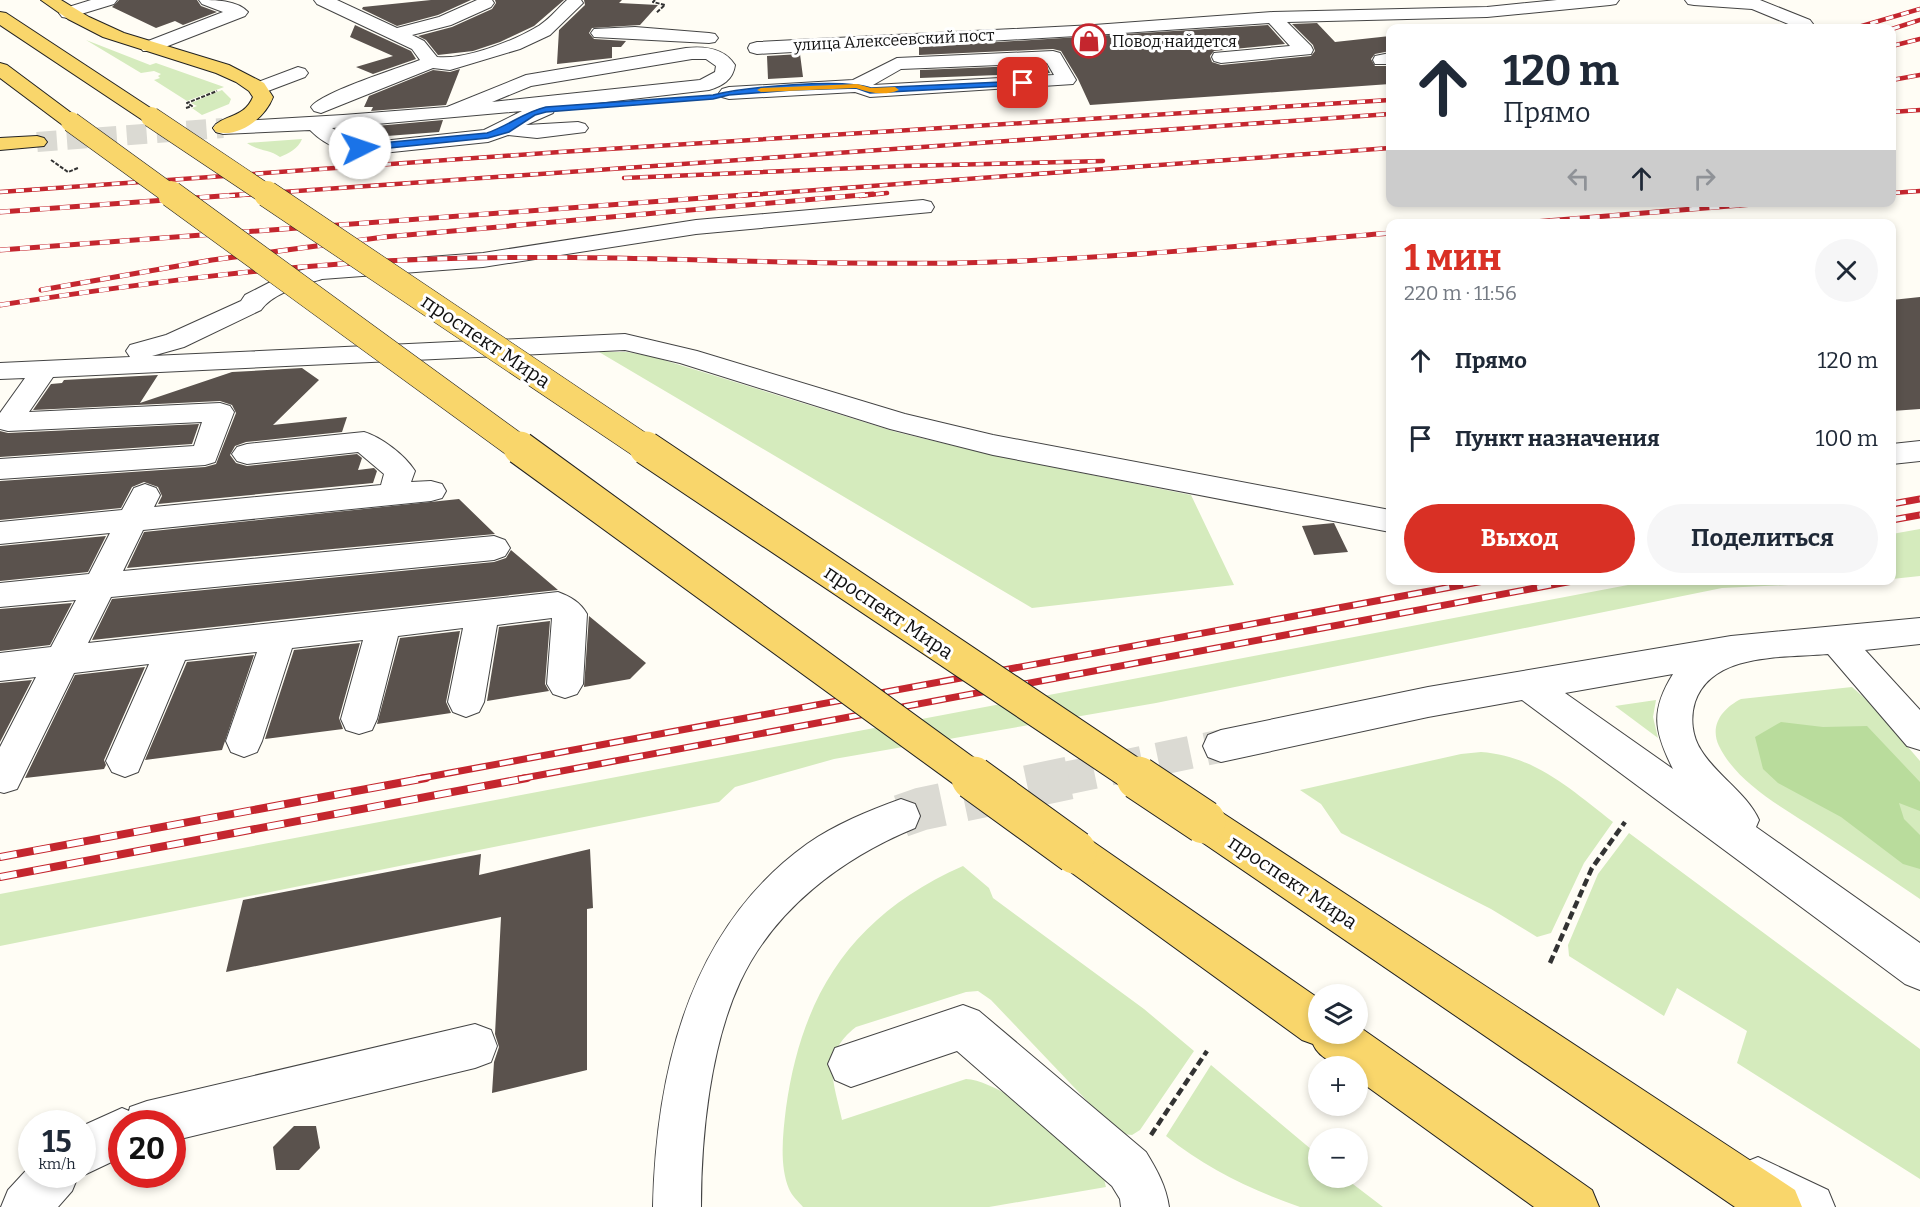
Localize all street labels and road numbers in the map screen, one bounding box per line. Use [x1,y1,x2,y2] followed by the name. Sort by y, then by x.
[792,25,995,55] street label: улица Алексеевский пост
[417,289,555,393] street label: проспект Мира
[820,560,958,664] street label: проспект Мира
[1224,830,1362,934] street label: проспект Мира

